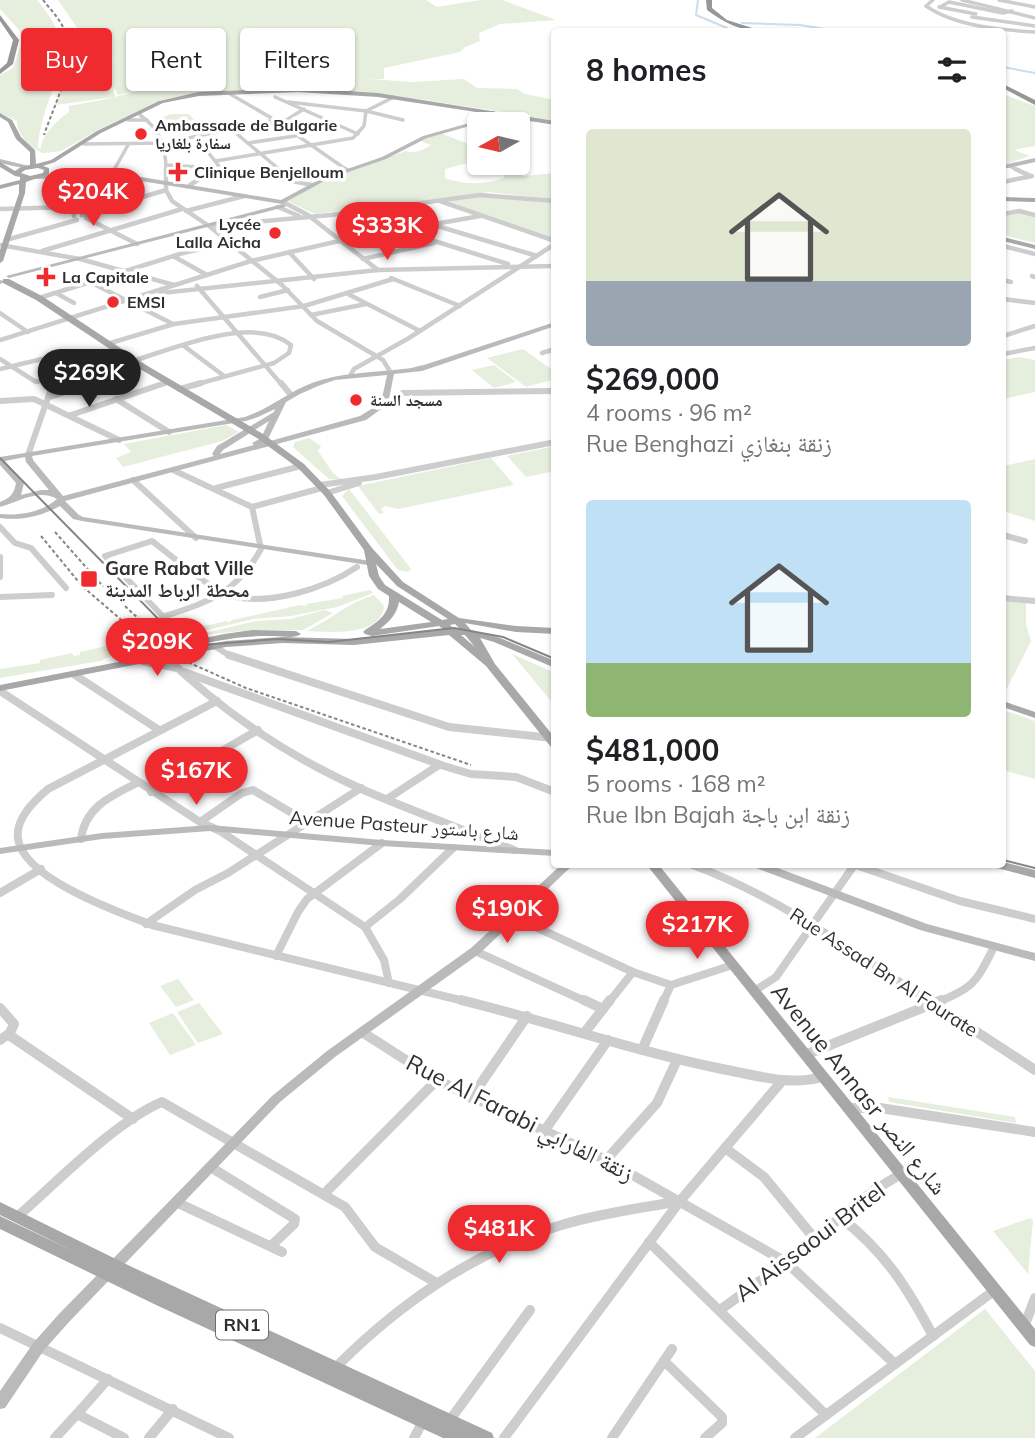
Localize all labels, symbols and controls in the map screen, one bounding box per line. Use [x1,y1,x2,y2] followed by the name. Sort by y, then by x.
[21,28,112,91] chip: Buy
[126,28,226,91] chip: Rent
[240,28,355,91] chip: Filters
[586,51,707,89] text: 8 homes
[933,51,971,89] icon: filters
[467,112,530,175] north arrow
[467,112,530,175] map controls
[155,115,337,153] place label: Ambassade de Bulgarie سفارة بلغاريا
[133,126,149,142] marker: Ambassade de Bulgarie سفارة بلغاريا
[168,162,188,182] marker: Clinique Benjelloum
[194,162,344,182] place label: Clinique Benjelloum
[44,168,142,228] pin: $204K
[716,174,842,300] icon: home
[58,176,128,205] text: $204K
[338,202,436,262] pin: $333K
[352,210,422,239] text: $333K
[176,214,261,252] place label: Lycée Lalla Aicha
[267,225,283,241] marker: Lycée Lalla Aicha
[36,267,56,287] marker: La Capitale
[62,267,149,287] place label: La Capitale
[127,292,165,312] place label: EMSI
[105,294,121,310] marker: EMSI
[40,350,138,409] pin: $269K
[54,357,124,386] text: $269K
[586,360,719,398] text: $269,000
[370,390,443,410] place label: مسجد السنة
[348,392,364,408] marker: مسجد السنة
[586,398,752,427] text: 4 rooms · 96 m²
[586,429,832,458] text: Rue Benghazi زنقة بنغازي
[716,545,842,671] icon: home
[105,556,254,602] place label: Gare Rabat Ville محطة الرباط المدينة
[79,569,99,589] marker: Gare Rabat Ville محطة الرباط المدينة
[108,618,206,678] pin: $209K
[122,626,192,655] text: $209K
[586,731,719,769] text: $481,000
[147,748,245,807] pin: $167K
[161,755,231,784] text: $167K
[586,769,766,798] text: 5 rooms · 168 m²
[586,800,850,829] text: Rue Ibn Bajah زنقة ابن باجة
[288,805,520,845] street label: Avenue Pasteur شارع باستور
[458,886,556,945] pin: $190K
[472,893,542,922] text: $190K
[648,902,746,961] pin: $217K
[785,902,983,1042] street label: Rue Assad Bn Al Fourate
[662,909,732,938] text: $217K
[764,977,954,1201] street label: Avenue Annasr شارع النصر
[399,1047,639,1192] street label: Rue Al Farabi زنقة الفارابي
[729,1176,891,1308] street label: Al Aissaoui Britel
[450,1206,548,1265] pin: $481K
[464,1213,534,1242] text: $481K
[216,1310,268,1340] road number: RN1

